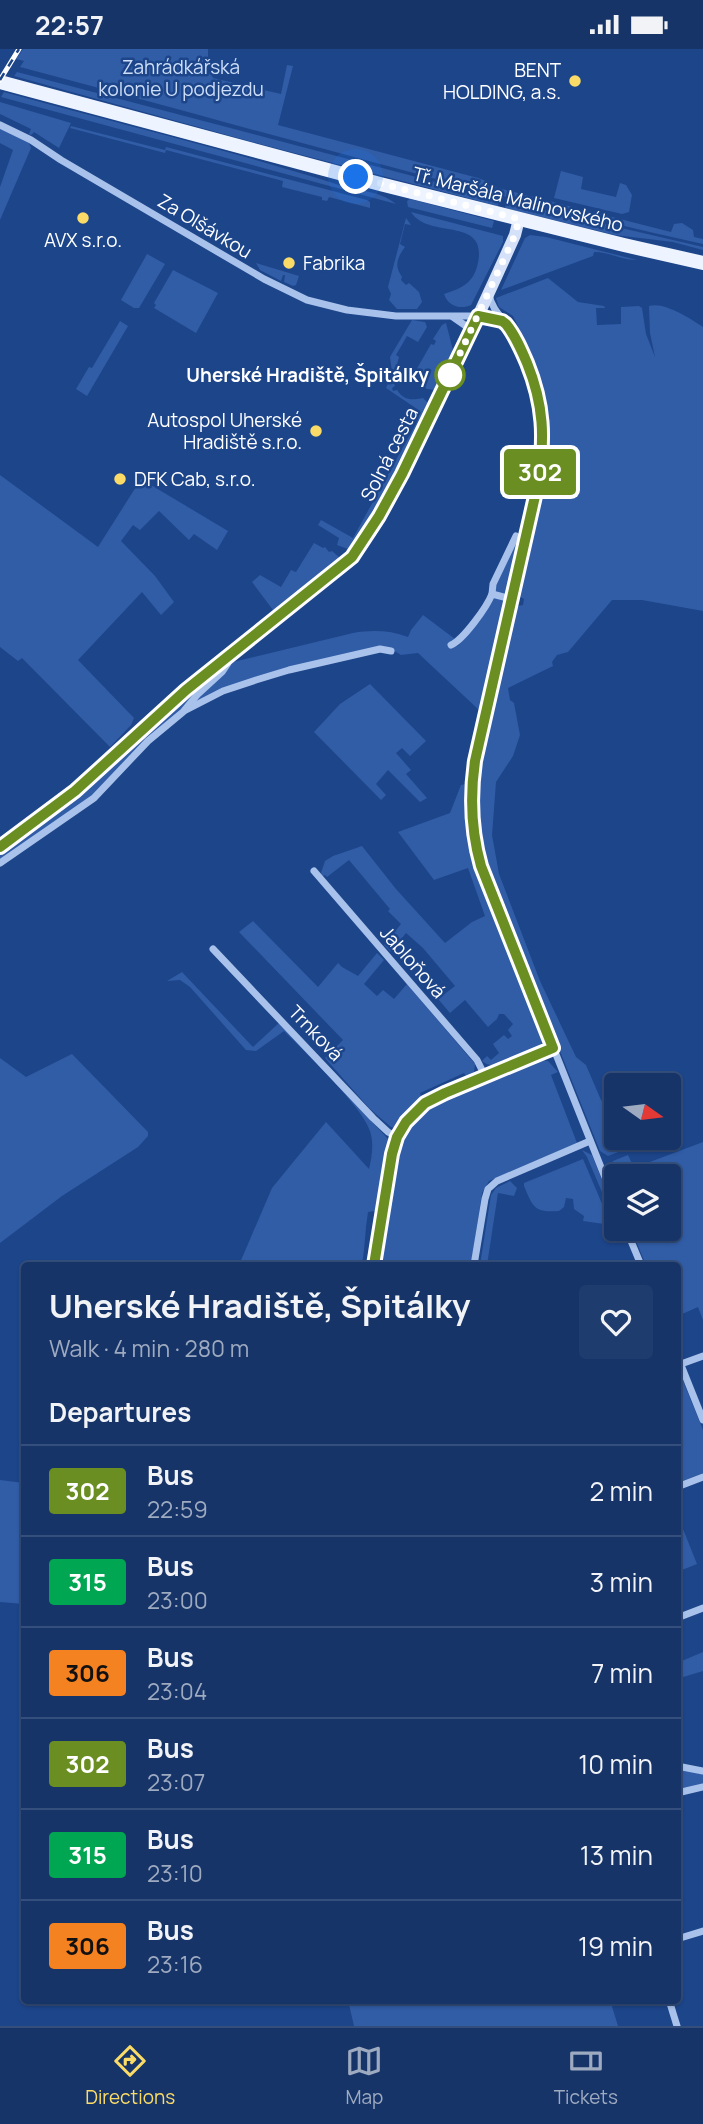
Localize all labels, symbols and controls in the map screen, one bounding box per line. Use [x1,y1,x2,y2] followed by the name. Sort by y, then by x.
[35,7,104,43] text: 22:57
[98,54,264,102] park label: Zahrádkářská kolonie U podjezdu
[443,57,562,105] place label: BENT HOLDING, a.s.
[567,73,583,89] marker: BENT HOLDING, a.s.
[338,159,373,194] your location
[410,160,626,238] street label: Tř. Maršála Malinovského
[153,188,257,264] street label: Za Olšávkou
[75,210,91,226] marker: AVX s.r.o.
[44,227,122,253] place label: AVX s.r.o.
[303,250,365,276] place label: Fabrika
[281,255,297,271] marker: Fabrika
[435,360,465,390] marker: Uherské Hradiště, Špitálky
[186,362,429,388] place label: Uherské Hradiště, Špitálky
[354,402,424,506] street label: Solná cesta
[147,407,302,455] place label: Autospol Uherské Hradiště s.r.o.
[308,423,324,439] marker: Autospol Uherské Hradiště s.r.o.
[500,449,580,495] line badge: 302
[518,455,562,488] text: 302
[134,466,256,492] place label: DFK Cab, s.r.o.
[112,471,128,487] marker: DFK Cab, s.r.o.
[374,920,452,1004] street label: Jabloňová
[283,999,349,1067] street label: Trnková
[604,1073,681,1150] north arrow
[604,1073,681,1241] map controls
[604,1164,681,1241] button: layers
[49,1283,470,1328] text: Uherské Hradiště, Špitálky
[579,1285,653,1359] button: heart
[49,1332,249,1364] text: Walk · 4 min · 280 m
[49,1394,191,1430] text: Departures
[147,1457,194,1493] text: Bus
[589,1473,653,1509] text: 2 min
[65,1474,110,1507] text: 302
[147,1493,208,1525] text: 22:59
[147,1548,194,1584] text: Bus
[590,1564,653,1600] text: 3 min
[68,1565,107,1598] text: 315
[147,1584,208,1616] text: 23:00
[147,1639,194,1675] text: Bus
[591,1655,653,1691] text: 7 min
[65,1656,110,1689] text: 306
[147,1675,207,1707] text: 23:04
[147,1730,194,1766] text: Bus
[578,1746,653,1782] text: 10 min
[65,1747,110,1780] text: 302
[147,1766,205,1798] text: 23:07
[147,1821,194,1857] text: Bus
[580,1837,653,1873] text: 13 min
[68,1838,107,1871] text: 315
[147,1857,203,1889] text: 23:10
[147,1912,194,1948] text: Bus
[578,1928,653,1964] text: 19 min
[65,1929,110,1962] text: 306
[147,1948,203,1980] text: 23:16
[85,2042,175,2110] tab: Directions
[345,2042,383,2110] tab: Map
[554,2042,618,2110] tab: Tickets

